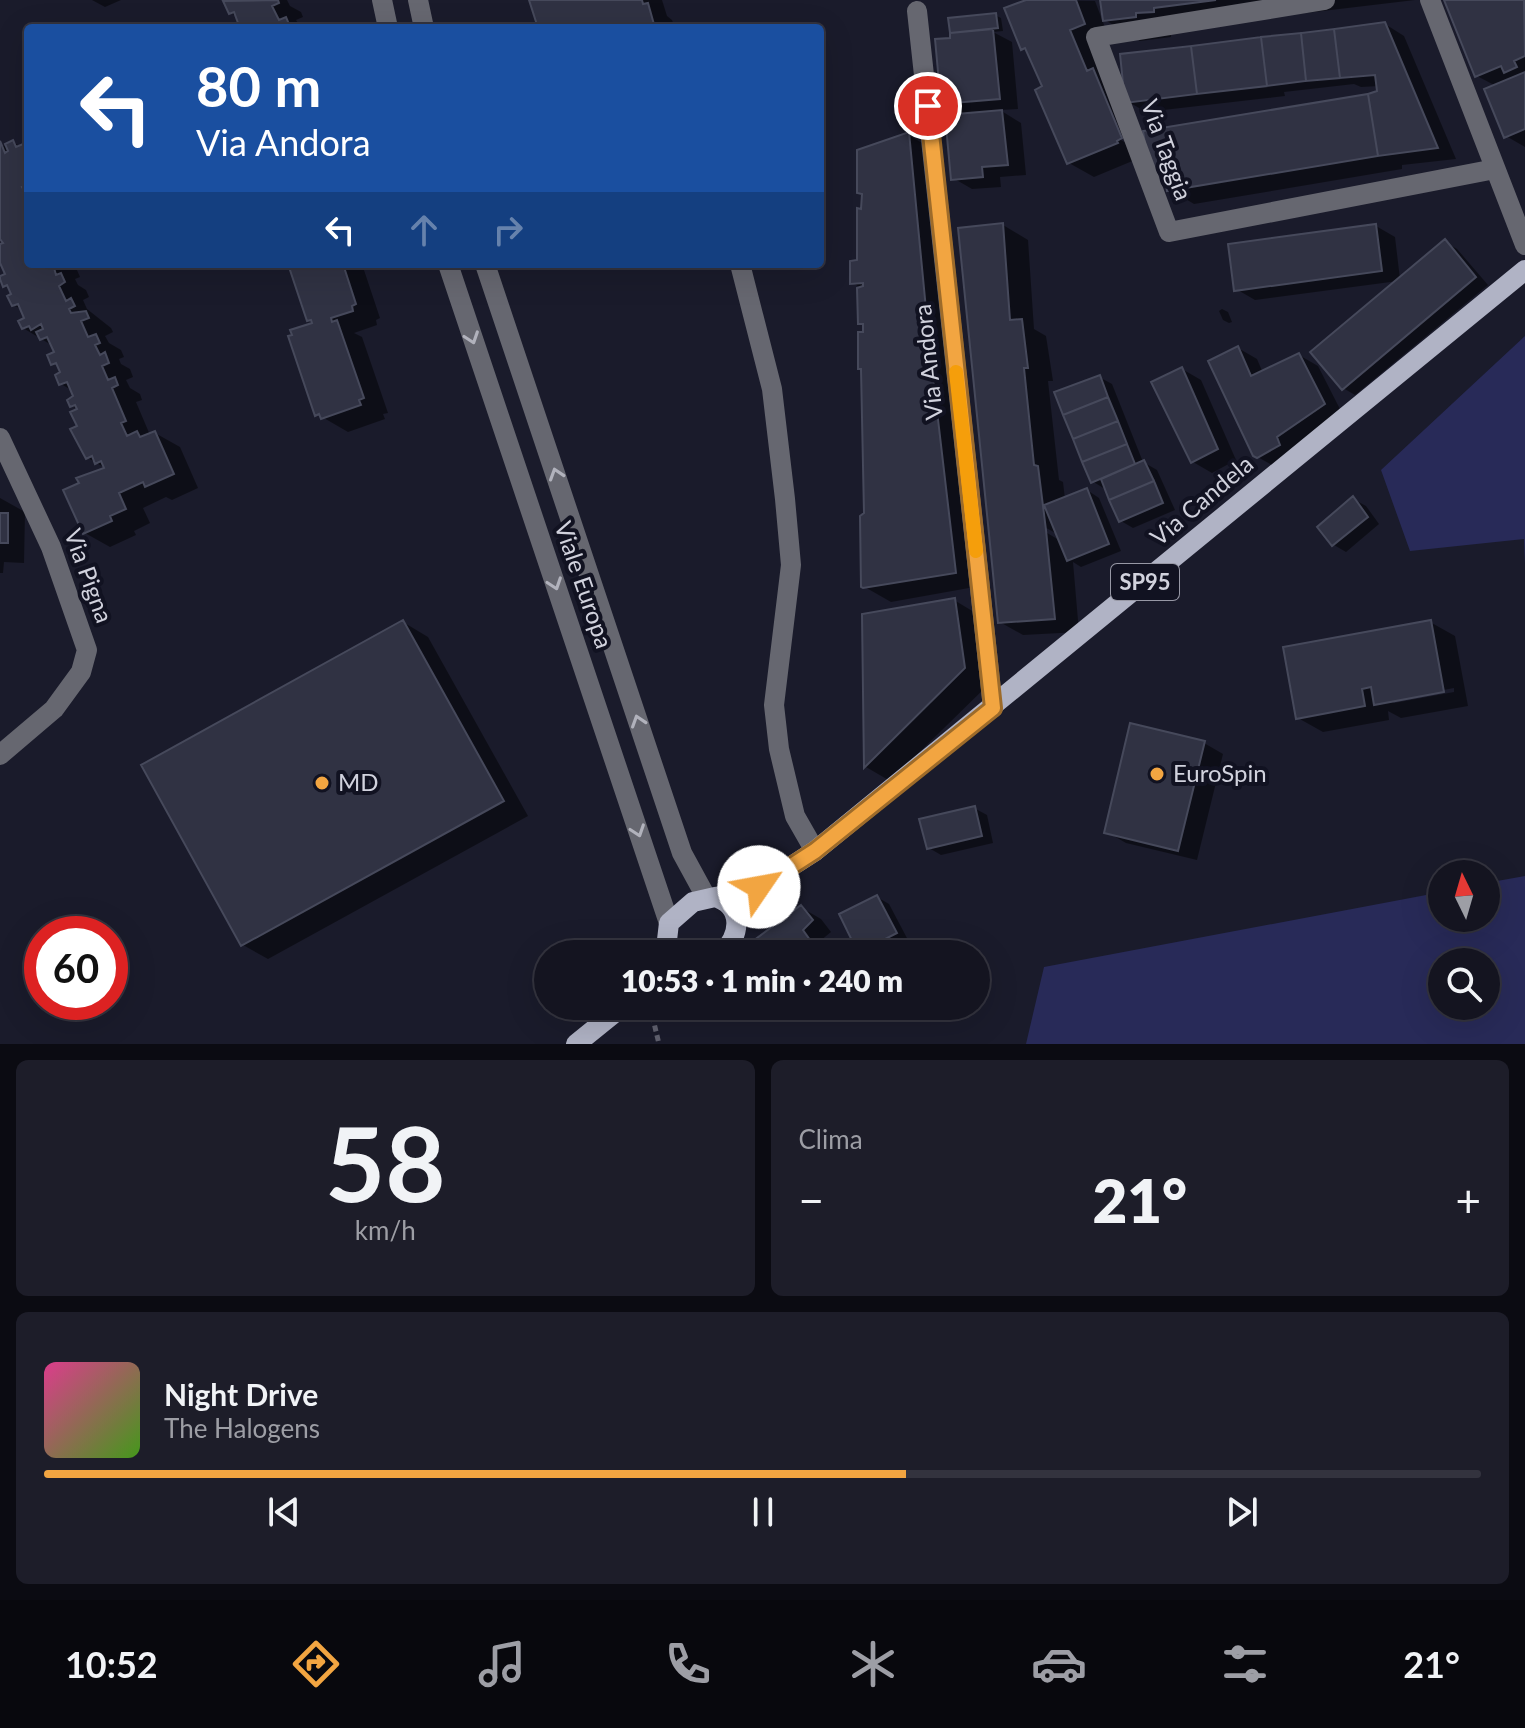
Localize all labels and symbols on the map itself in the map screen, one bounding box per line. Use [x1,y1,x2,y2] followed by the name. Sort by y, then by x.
[894,72,962,140] pin
[1136,95,1199,204] street label: Via Taggia
[907,303,948,422] street label: Via Andora
[463,330,479,344] one-way arrow
[1144,449,1258,551] street label: Via Candela
[549,468,565,482] one-way arrow
[549,517,620,652] street label: Viale Europa
[59,524,120,626] street label: Via Pigna
[1111,564,1179,600] road number: SP95
[546,577,562,591] one-way arrow
[631,715,647,729] one-way arrow
[1173,758,1267,787] place label: EuroSpin
[1148,765,1166,783] marker: EuroSpin
[338,767,379,796] place label: MD
[313,774,331,792] marker: MD
[628,823,644,837] one-way arrow
[717,845,801,929] position arrow
[1428,860,1500,932] north arrow
[24,916,128,1020] speed limit sign: 60

